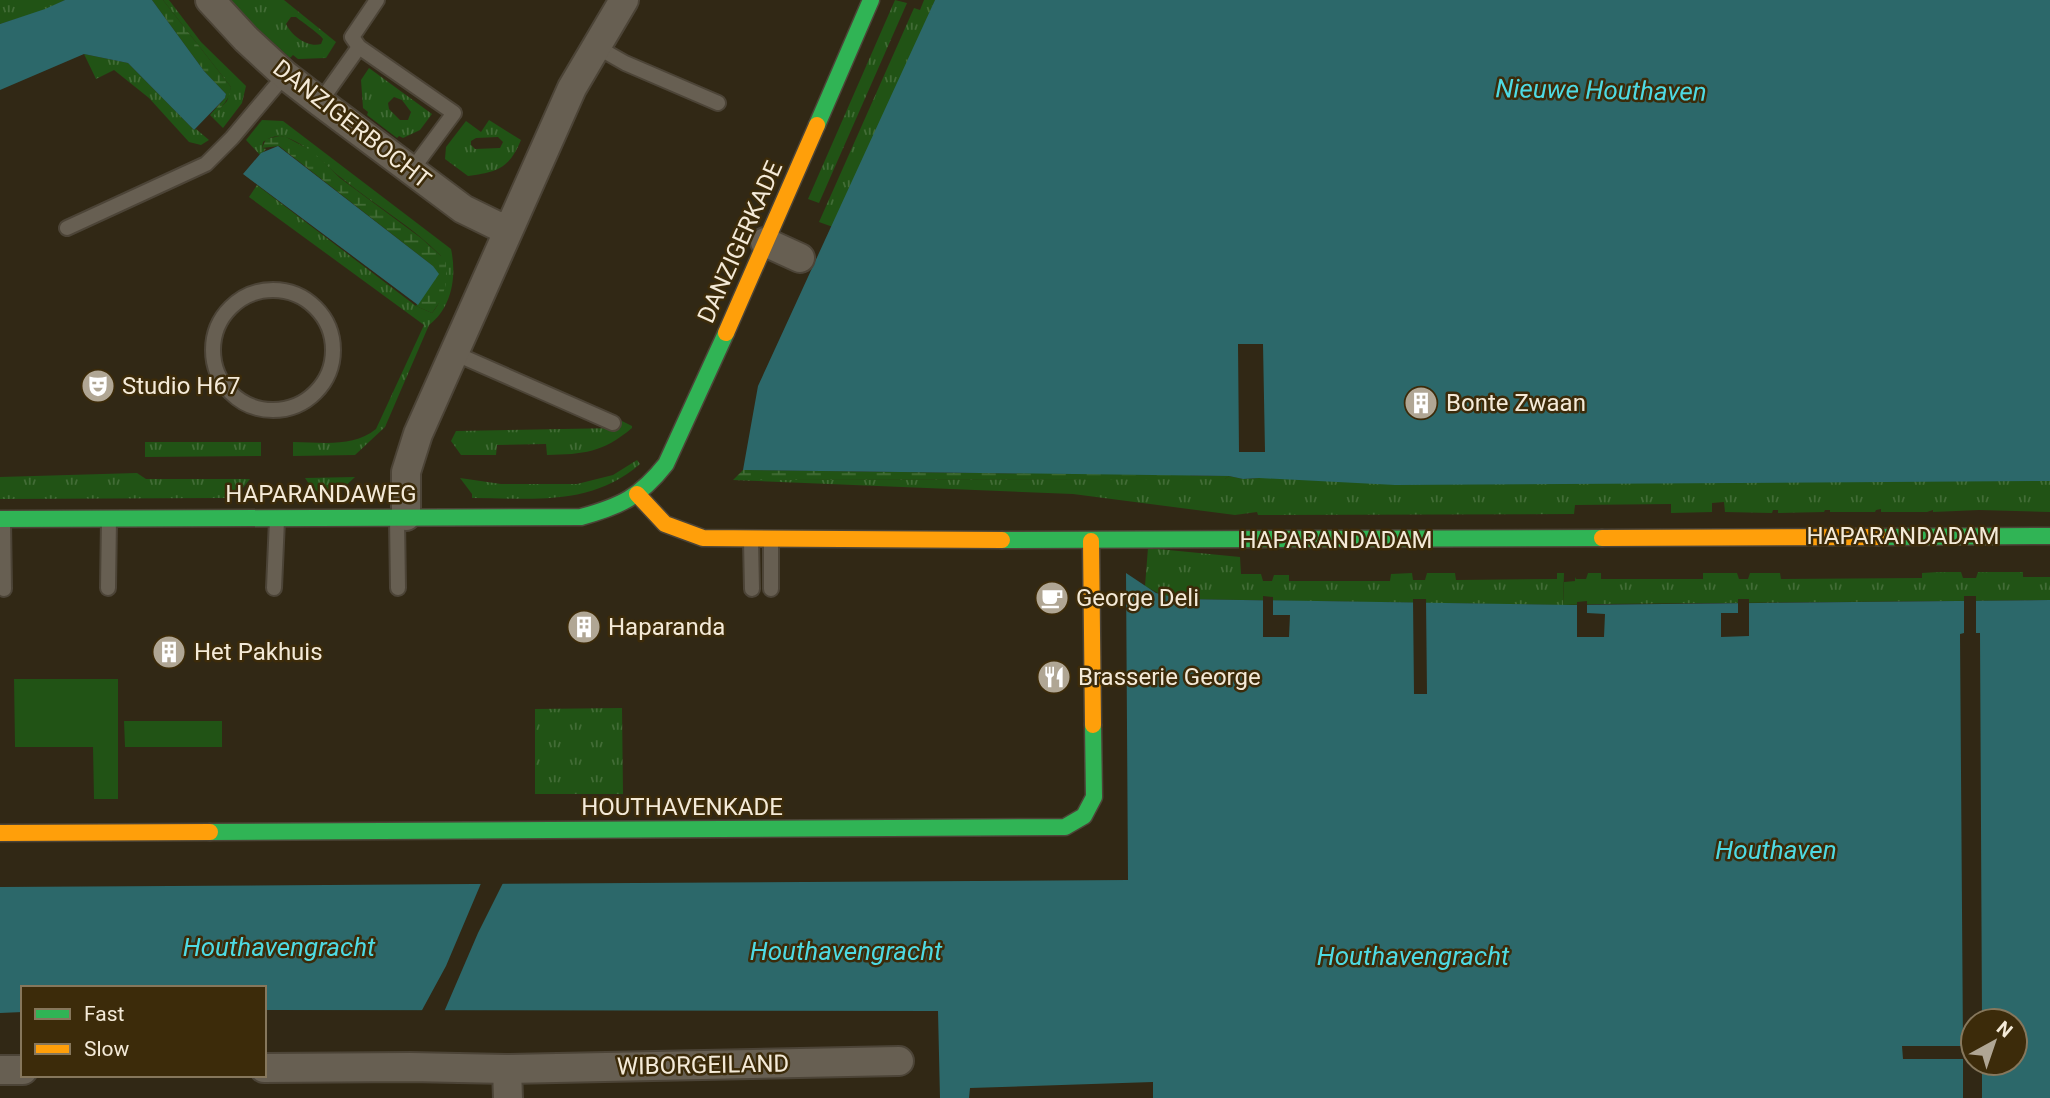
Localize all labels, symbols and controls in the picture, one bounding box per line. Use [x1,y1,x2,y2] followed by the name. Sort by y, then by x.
[268,54,436,194] street label: DANZIGERBOCHT
[1495,73,1707,107] water label: Nieuwe Houthaven
[692,157,788,327] street label: DANZIGERKADE
[79,367,117,405] theatre icon: Studio H67
[122,372,240,400] place label: Studio H67
[1402,384,1440,422] building icon: Bonte Zwaan
[1446,389,1586,417] place label: Bonte Zwaan
[225,480,417,508] street label: HAPARANDAWEG
[1806,522,2000,550] street label: HAPARANDADAM
[1239,526,1433,554] street label: HAPARANDADAM
[1033,579,1071,617] cafe icon: George Deli
[1076,584,1199,612] place label: George Deli
[565,608,603,646] building icon: Haparanda
[608,613,725,641] place label: Haparanda
[150,633,188,671] building icon: Het Pakhuis
[194,638,323,666] place label: Het Pakhuis
[1035,658,1073,696] restaurant icon: Brasserie George
[1078,663,1261,691] place label: Brasserie George
[581,793,783,821] street label: HOUTHAVENKADE
[1715,835,1837,865] water label: Houthaven
[183,932,376,962] water label: Houthavengracht
[750,936,943,966] water label: Houthavengracht
[1317,941,1510,971] water label: Houthavengracht
[21,986,266,1077] legend
[84,1002,125,1026] text: Fast
[1959,1007,2029,1077] north arrow
[1992,1016,2017,1042] text: N
[84,1037,130,1061] text: Slow
[617,1049,789,1081] street label: WIBORGEILAND

